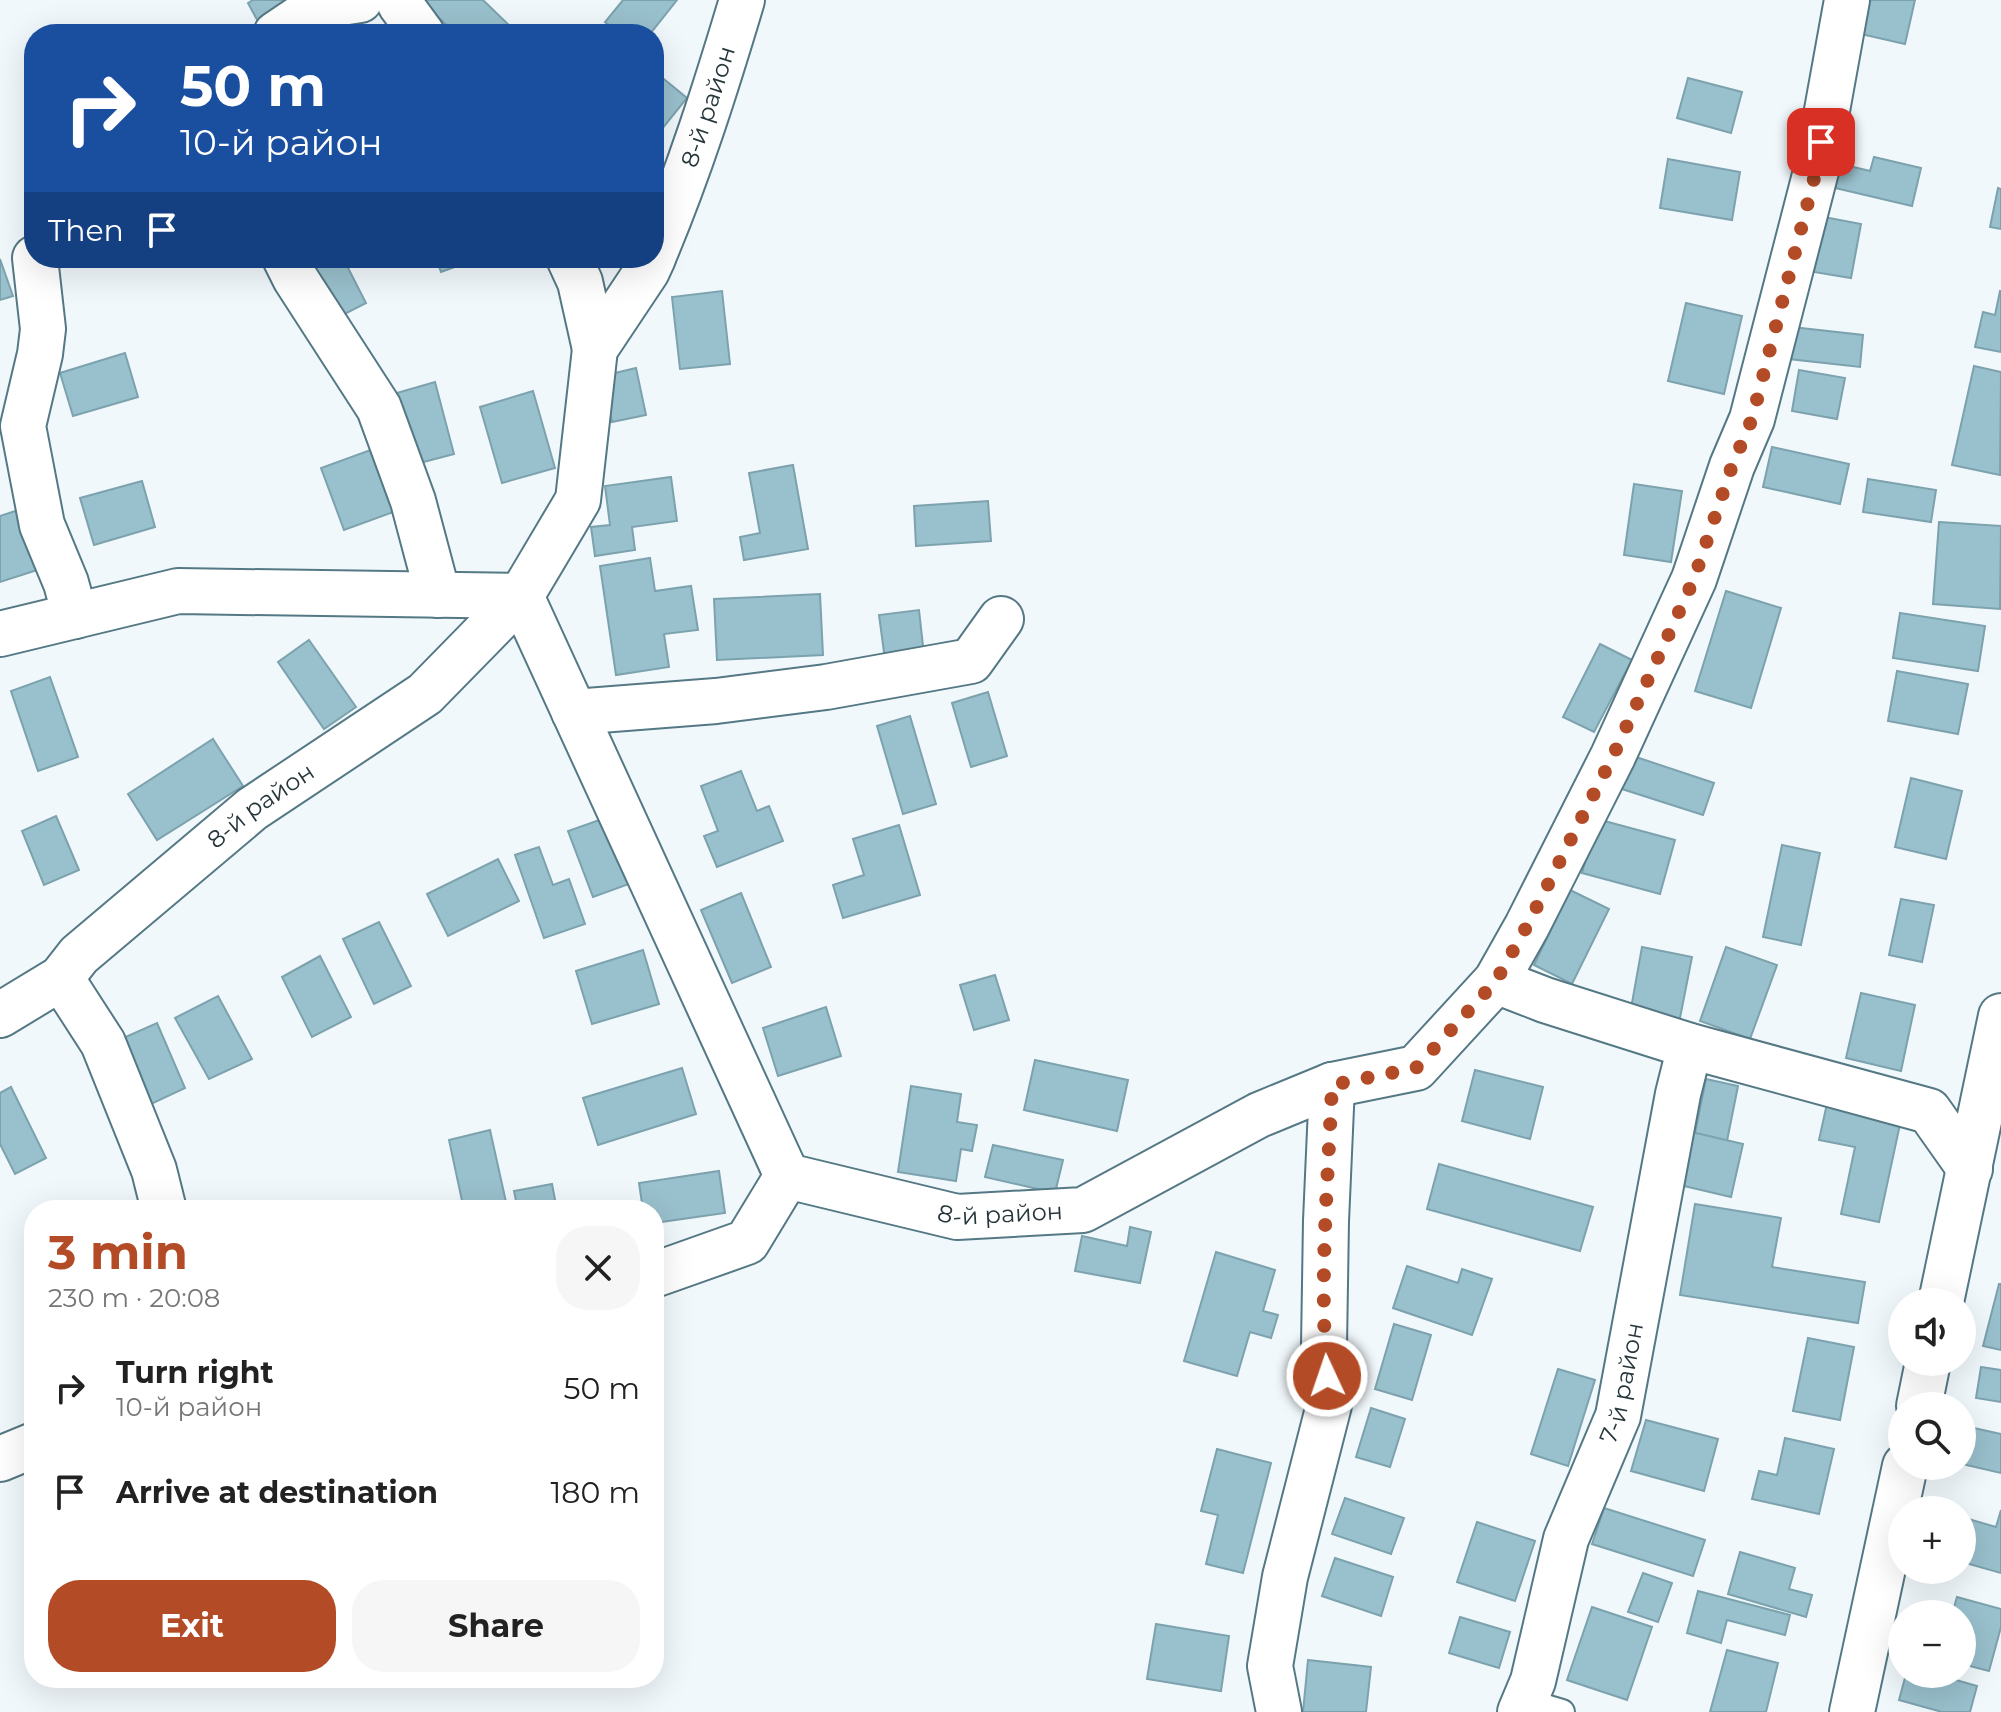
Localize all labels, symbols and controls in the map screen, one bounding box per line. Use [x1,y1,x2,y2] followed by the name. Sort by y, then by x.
[674,43,741,171] street label: 8-й район
[180,52,326,120] text: 50 m
[48,56,152,160] icon: right
[1787,108,1855,176] pin
[180,120,383,164] text: 10-й район
[1799,120,1843,164] icon: arrive
[140,208,184,252] icon: arrive
[48,212,124,249] text: Then
[201,757,320,854] street label: 8-й район
[935,1196,1064,1231] street label: 8-й район
[48,1223,188,1281] text: 3 min
[556,1226,640,1310] button: close
[48,1282,220,1314] text: 230 m · 20:08
[1888,1288,1976,1688] map controls
[1888,1288,1976,1376] button: sound
[1593,1320,1649,1448] street label: 7-й район
[1285,1334,1369,1418] position arrow
[116,1354,273,1391] text: Turn right
[48,1366,92,1410] icon: right
[563,1370,640,1407] text: 50 m
[116,1391,262,1423] text: 10-й район
[1888,1392,1976,1480] button: search
[48,1470,92,1514] icon: arrive
[116,1474,438,1511] text: Arrive at destination
[550,1474,640,1511] text: 180 m
[1888,1496,1976,1584] button: +
[48,1580,336,1672] button: Exit
[352,1580,640,1672] button: Share
[1888,1600,1976,1688] button: −

